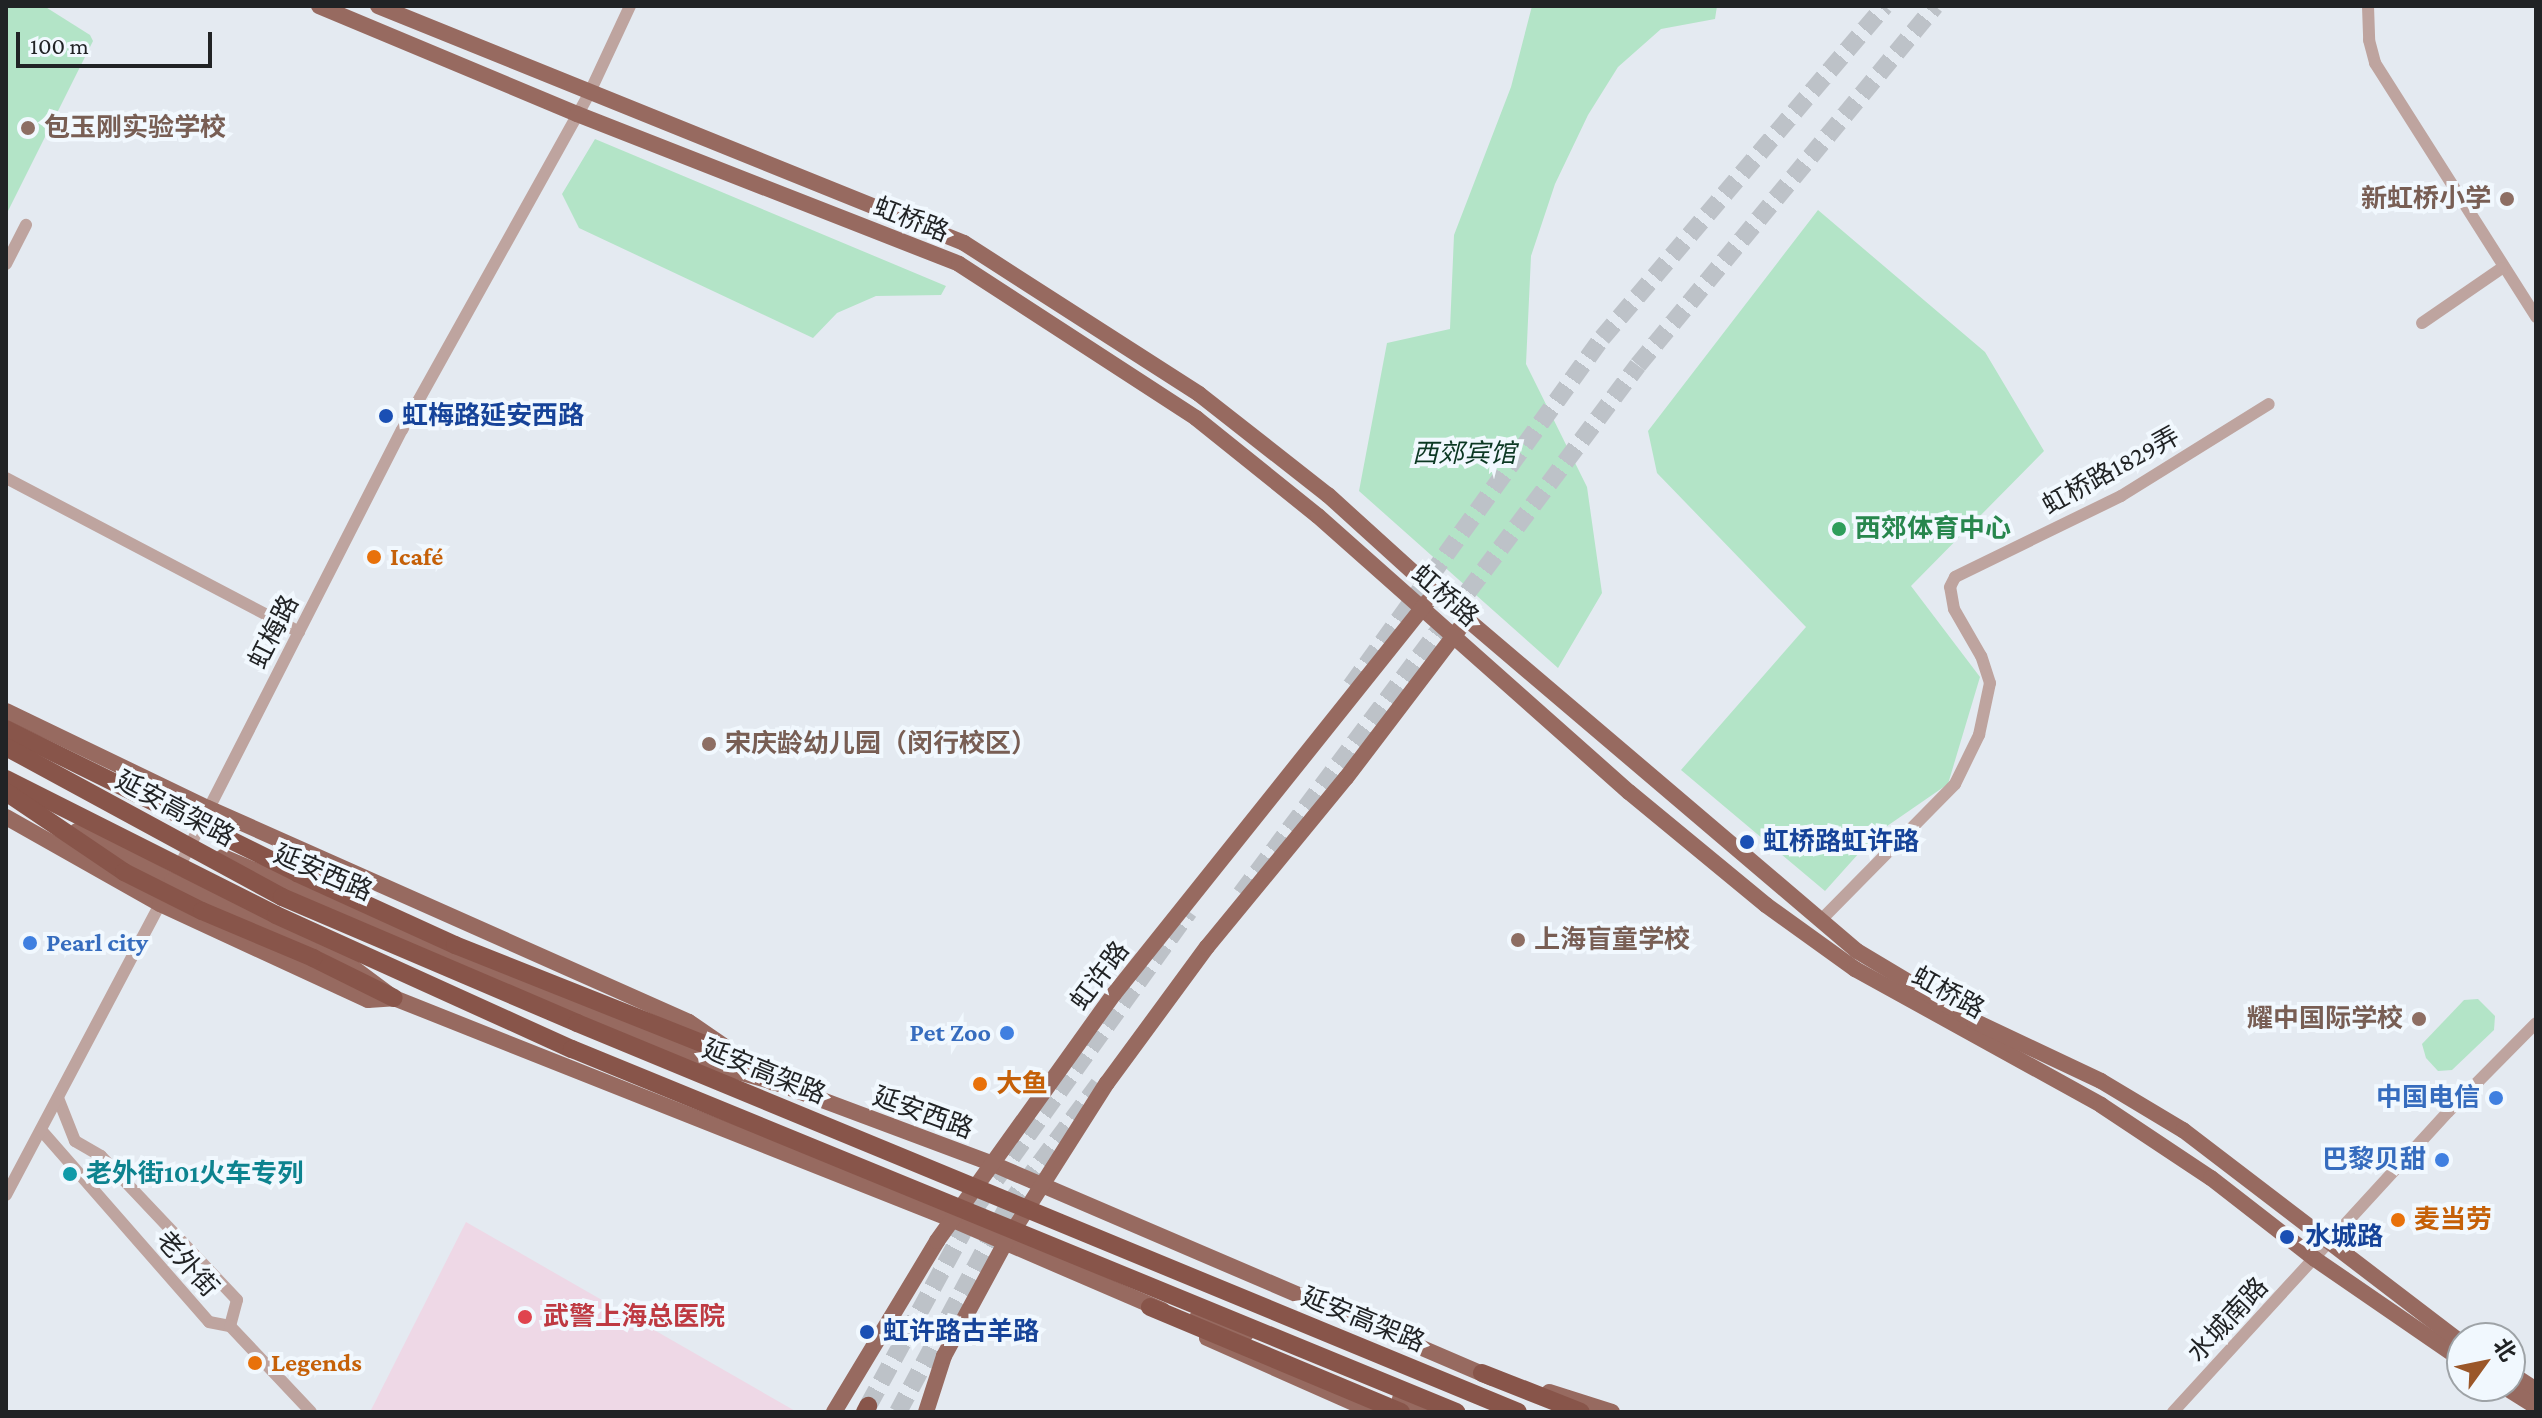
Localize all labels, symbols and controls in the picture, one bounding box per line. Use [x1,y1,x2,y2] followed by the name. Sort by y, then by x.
[20,16,216,66] scale bar
[30,32,89,59] text: 100 m
[44,112,226,144] place label: 包玉刚实验学校
[19,119,37,137] marker: 包玉刚实验学校
[2361,183,2491,215] place label: 新虹桥小学
[2498,190,2516,208] marker: 新虹桥小学
[869,191,953,249] street label: 虹桥路
[402,400,584,432] place label: 虹梅路延安西路
[377,407,395,425] marker: 虹梅路延安西路
[2037,420,2185,522] street label: 虹桥路1829弄
[1412,438,1516,470] park label: 西郊宾馆
[1855,513,2011,545] place label: 西郊体育中心
[1830,520,1848,538] marker: 西郊体育中心
[390,541,443,573] place label: Icafé
[365,548,383,566] marker: Icafé
[1405,559,1485,633] street label: 虹桥路
[242,590,306,674] street label: 虹梅路
[725,728,1037,760] place label: 宋庆龄幼儿园（闵行校区）
[700,735,718,753] marker: 宋庆龄幼儿园（闵行校区）
[110,765,240,853] street label: 延安高架路
[1763,826,1919,858] place label: 虹桥路虹许路
[1738,833,1756,851] marker: 虹桥路虹许路
[269,838,377,908] street label: 延安西路
[1534,924,1690,956] place label: 上海盲童学校
[46,927,148,959] place label: Pearl city
[1509,931,1527,949] marker: 上海盲童学校
[21,934,39,952] marker: Pearl city
[1064,935,1136,1017] street label: 虹许路
[1906,960,1990,1026] street label: 虹桥路
[2247,1003,2403,1035] place label: 耀中国际学校
[2410,1010,2428,1028] marker: 耀中国际学校
[910,1017,991,1049] place label: Pet Zoo
[998,1024,1016,1042] marker: Pet Zoo
[698,1033,830,1111] street label: 延安高架路
[996,1068,1048,1100] place label: 大鱼
[971,1075,989,1093] marker: 大鱼
[869,1081,977,1145] street label: 延安西路
[2376,1082,2480,1114] place label: 中国电信
[2487,1089,2505,1107] marker: 中国电信
[2322,1144,2426,1176] place label: 巴黎贝甜
[2433,1151,2451,1169] marker: 巴黎贝甜
[86,1158,303,1190] place label: 老外街101火车专列
[61,1165,79,1183] marker: 老外街101火车专列
[2414,1204,2492,1236] place label: 麦当劳
[2389,1211,2407,1229] marker: 麦当劳
[2305,1221,2383,1253] place label: 水城路
[149,1225,225,1303] street label: 老外街
[2276,1226,2298,1248] marker: 水城路
[2181,1271,2275,1369] street label: 水城南路
[1297,1281,1429,1359] street label: 延安高架路
[543,1301,725,1333] place label: 武警上海总医院
[514,1306,536,1328] marker: 武警上海总医院
[883,1316,1039,1348] place label: 虹许路古羊路
[2446,1322,2526,1402] north arrow
[858,1323,876,1341] marker: 虹许路古羊路
[2488,1334,2521,1366] text: 北
[271,1347,362,1379] place label: Legends
[246,1354,264,1372] marker: Legends

